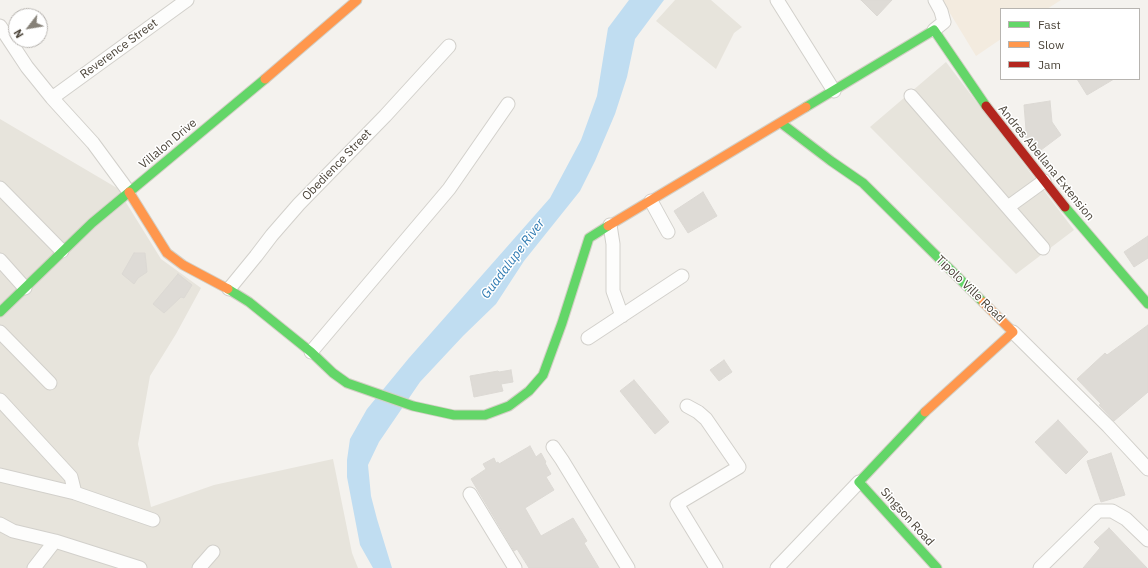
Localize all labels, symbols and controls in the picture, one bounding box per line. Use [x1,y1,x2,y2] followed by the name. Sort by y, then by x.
[8,8,48,48] north arrow
[1000,8,1140,80] legend
[77,16,161,82] street label: Reverence Street
[1038,17,1061,32] text: Fast
[11,27,27,41] text: N
[1038,37,1064,52] text: Slow
[1038,57,1061,72] text: Jam
[995,102,1097,224] street label: Andres Abellana Extension
[136,116,200,172] street label: Villalon Drive
[299,126,375,204] street label: Obedience Street
[478,216,548,302] water label: Guadalupe River
[933,253,1007,325] street label: Tipolo Ville Road
[877,485,937,549] street label: Singson Road

